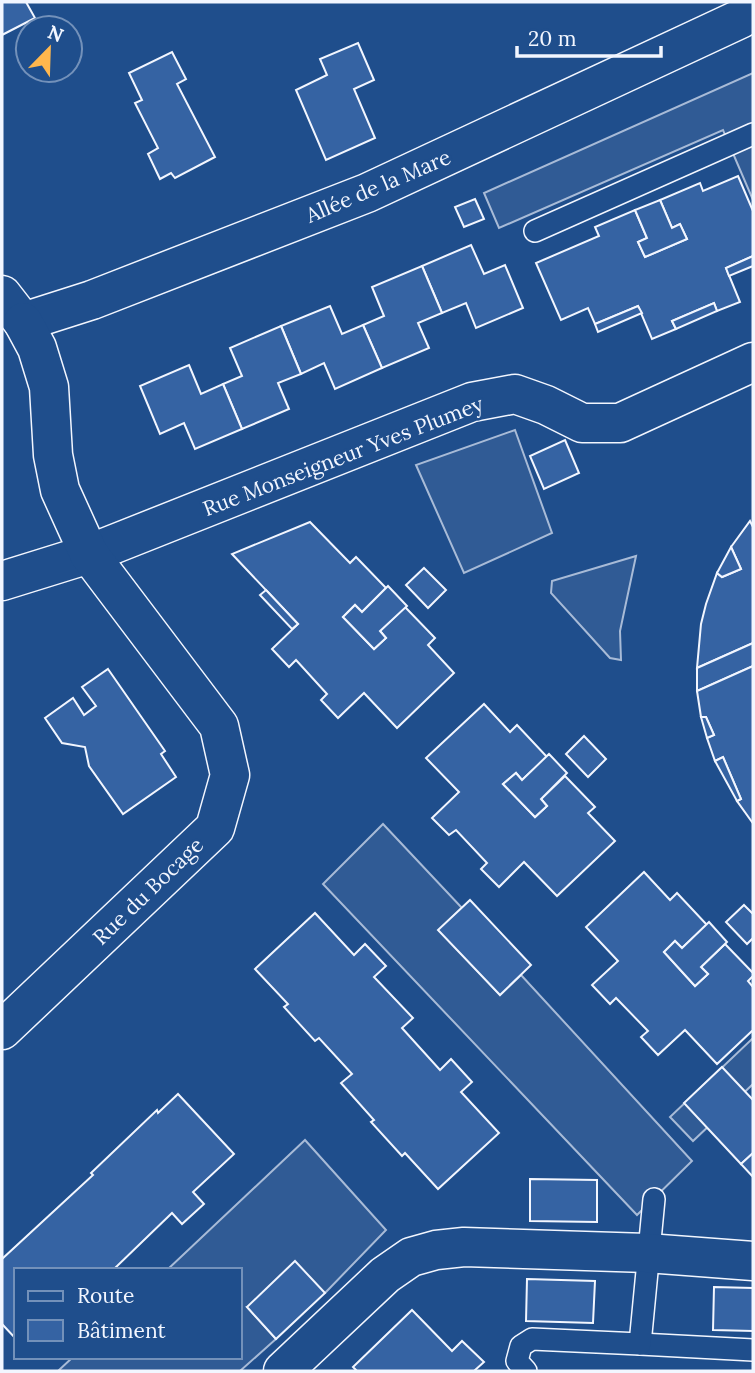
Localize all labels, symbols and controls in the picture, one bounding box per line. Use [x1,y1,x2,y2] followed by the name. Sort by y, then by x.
[14,14,84,84] north arrow
[517,14,660,58] scale bar
[44,19,67,47] text: N
[528,25,577,52] text: 20 m
[301,143,454,229] street label: Allée de la Mare
[199,390,487,522] street label: Rue Monseigneur Yves Plumey
[87,831,209,951] street label: Rue du Bocage
[14,1268,242,1359] legend
[77,1282,134,1309] text: Route
[77,1317,166,1344] text: Bâtiment

